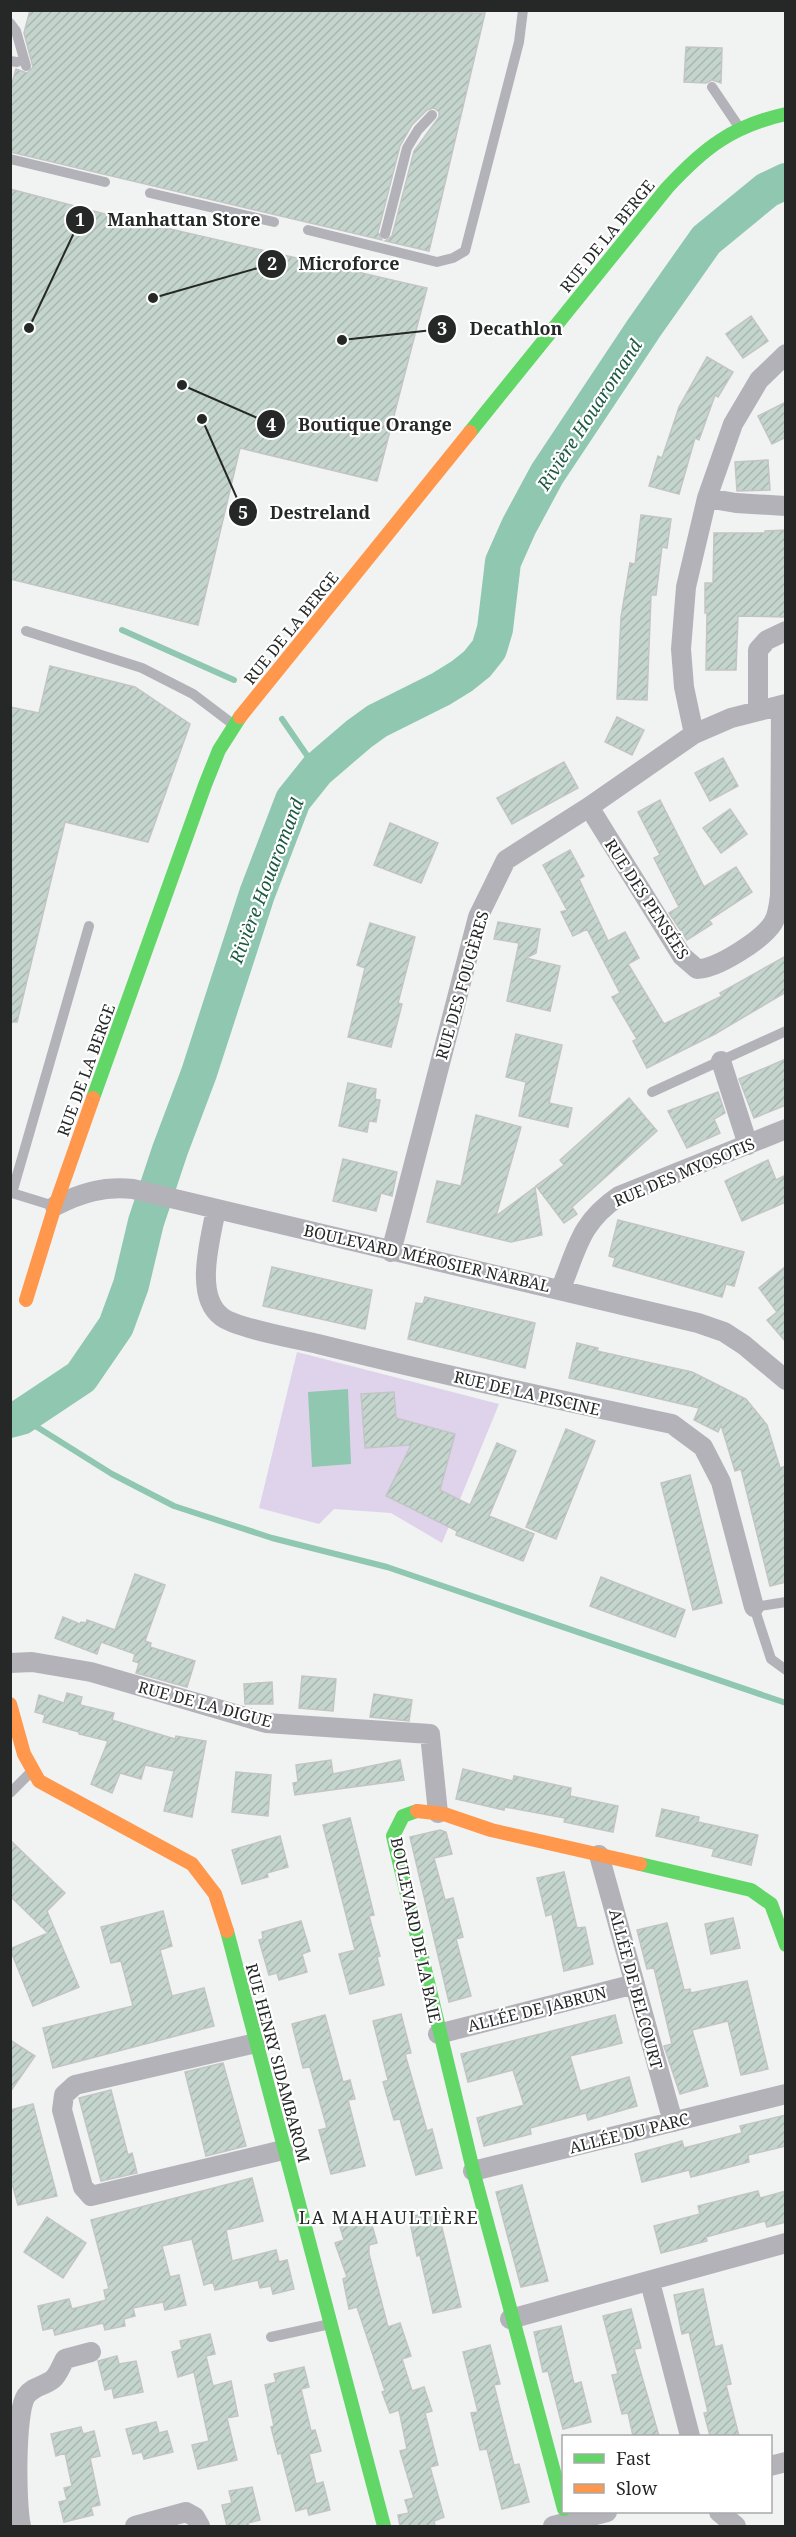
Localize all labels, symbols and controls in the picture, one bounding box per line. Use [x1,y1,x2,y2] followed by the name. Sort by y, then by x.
[555,175,659,297] street label: RUE DE LA BERGE
[65,202,273,238] callout: Manhattan Store
[75,207,85,231] text: 1
[107,207,261,231] text: Manhattan Store
[257,246,412,282] callout: Microforce
[267,251,277,275] text: 2
[299,251,400,275] text: Microforce
[427,311,574,347] callout: Decathlon
[437,316,447,340] text: 3
[469,316,563,340] text: Decathlon
[531,334,647,495] water label: Rivière Houaromand
[256,406,464,442] callout: Boutique Orange
[266,412,276,436] text: 4
[298,412,452,436] text: Boutique Orange
[228,494,382,530] callout: Destreland
[238,500,248,524] text: 5
[270,500,371,524] text: Destreland
[239,567,343,689] street label: RUE DE LA BERGE
[223,794,309,968] water label: Rivière Houaromand
[600,834,694,964] street label: RUE DES PENSÉES
[430,908,494,1062] street label: RUE DES FOUGÈRES
[52,1001,120,1139] street label: RUE DE LA BERGE
[610,1132,758,1212] street label: RUE DES MYOSOTIS
[302,1219,552,1297] street label: BOULEVARD MÉROSIER NARBAL
[452,1365,602,1421] street label: RUE DE LA PISCINE
[136,1676,274,1732] street label: RUE DE LA DIGUE
[386,1835,446,2025] street label: BOULEVARD DE LA BAIE
[604,1907,668,2072] street label: ALLÉE DE BELCOURT
[241,1961,315,2165] street label: RUE HENRY SIDAMBAROM
[465,1981,609,2037] street label: ALLÉE DE JABRUN
[567,2107,691,2159] street label: ALLÉE DU PARC
[299,2205,479,2229] district label: LA MAHAULTIÈRE
[562,2435,772,2513] legend
[616,2446,651,2470] text: Fast
[616,2476,658,2500] text: Slow

